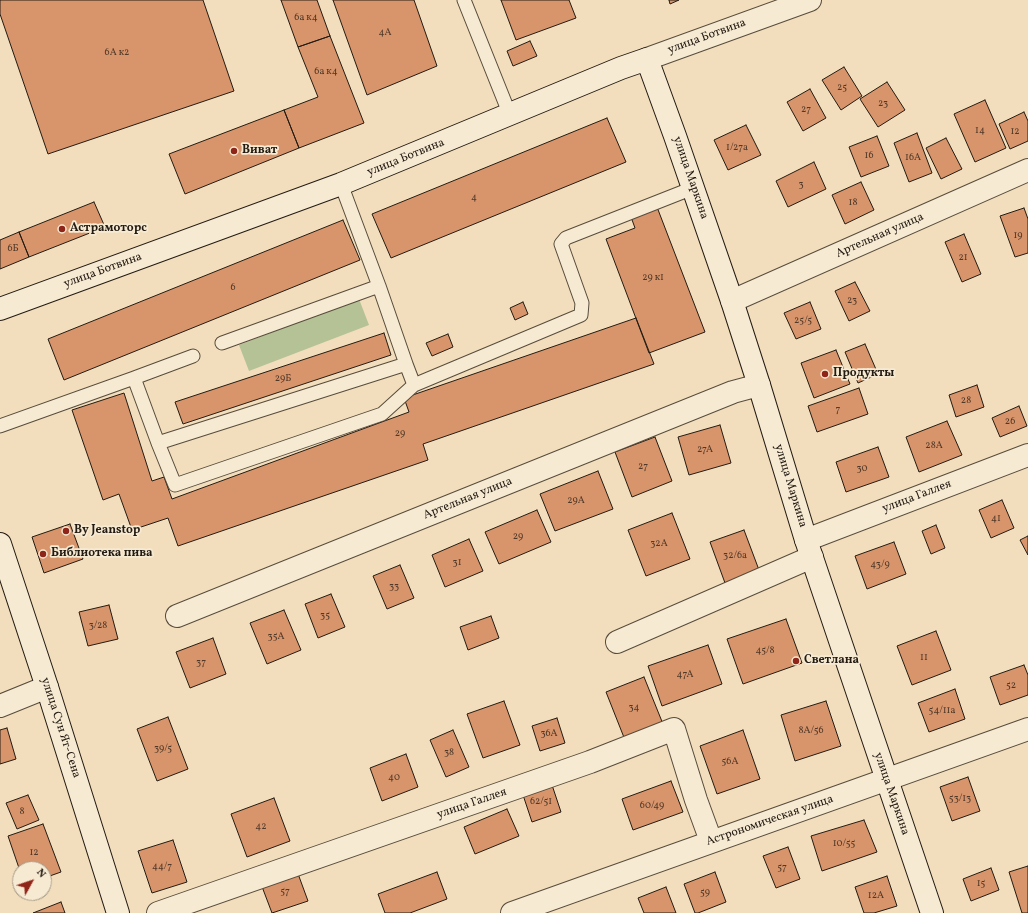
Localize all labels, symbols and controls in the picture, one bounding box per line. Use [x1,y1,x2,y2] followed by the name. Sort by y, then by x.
[294,12,318,24] house number: 6а к4
[666,16,748,58] street label: улица Ботвина
[378,27,392,39] house number: 4А
[105,47,129,59] house number: 6А к2
[314,66,338,78] house number: 6а к4
[837,82,847,94] house number: 25
[878,98,888,110] house number: 23
[801,104,811,116] house number: 27
[975,125,985,137] house number: 14
[1010,126,1020,138] house number: 12
[669,135,711,221] street label: улица Маркина
[365,136,447,180] street label: улица Ботвина
[726,142,748,154] house number: 1/27а
[242,144,277,158] place label: Виват
[229,146,239,156] marker: Виват
[865,150,873,162] house number: 16
[905,152,921,164] house number: 16А
[798,179,804,191] house number: 3
[471,192,477,204] house number: 4
[849,197,857,209] house number: 18
[834,210,926,262] street label: Артельная улица
[70,222,147,236] place label: Астрамоторс
[57,224,67,234] marker: Астрамоторс
[1013,230,1023,242] house number: 19
[7,243,19,255] house number: 6Б
[62,250,144,292] street label: улица Ботвина
[958,252,968,264] house number: 21
[642,272,664,284] house number: 29 к1
[230,282,236,294] house number: 6
[847,295,857,307] house number: 23
[794,315,812,327] house number: 25/5
[833,367,894,381] place label: Продукты
[820,369,830,379] marker: Продукты
[275,373,291,385] house number: 29Б
[961,395,971,407] house number: 28
[836,404,840,416] house number: 7
[1005,416,1015,428] house number: 26
[395,428,405,440] house number: 29
[925,440,943,452] house number: 28А
[770,443,810,529] street label: улица Маркина
[697,444,713,456] house number: 27А
[638,461,648,473] house number: 27
[857,463,867,475] house number: 30
[421,475,515,523] street label: Артельная улица
[880,477,954,517] street label: улица Галлея
[567,495,585,507] house number: 29А
[991,513,1001,525] house number: 41
[74,524,140,538] place label: By Jeanstop
[61,526,71,536] marker: By Jeanstop
[513,531,523,543] house number: 29
[650,538,668,550] house number: 32А
[51,547,153,561] place label: Библиотека пива
[38,549,48,559] marker: Библиотека пива
[723,550,747,562] house number: 32/6а
[452,557,462,569] house number: 31
[870,559,890,571] house number: 43/9
[389,581,399,593] house number: 33
[320,610,330,622] house number: 35
[89,620,107,632] house number: 3/28
[268,631,284,643] house number: 35А
[756,645,774,657] house number: 45/8
[920,652,928,664] house number: 11
[804,654,859,668] place label: Светлана
[791,656,801,666] marker: Светлана
[196,657,206,669] house number: 37
[677,669,693,681] house number: 47А
[37,676,83,780] street label: улица Сун Ят-Сена
[1006,680,1016,692] house number: 52
[628,702,640,714] house number: 34
[929,705,955,717] house number: 54/11а
[798,725,824,737] house number: 8А/56
[540,728,558,740] house number: 36А
[154,743,172,755] house number: 39/5
[444,747,454,759] house number: 38
[870,751,912,837] street label: улица Маркина
[722,756,738,768] house number: 56А
[388,772,400,784] house number: 40
[435,785,509,823] street label: улица Галлея
[704,792,836,850] street label: Астрономическая улица
[949,793,971,805] house number: 53/13
[530,796,552,808] house number: 62/51
[640,800,664,812] house number: 60/49
[19,806,25,818] house number: 8
[255,821,267,833] house number: 42
[833,838,855,850] house number: 10/55
[29,847,39,859] house number: 12
[12,861,52,901] north arrow
[152,861,172,873] house number: 44/7
[777,862,787,874] house number: 57
[32,866,49,881] text: N
[977,878,985,890] house number: 15
[280,886,290,898] house number: 57
[700,887,710,899] house number: 59
[868,890,884,902] house number: 12А

